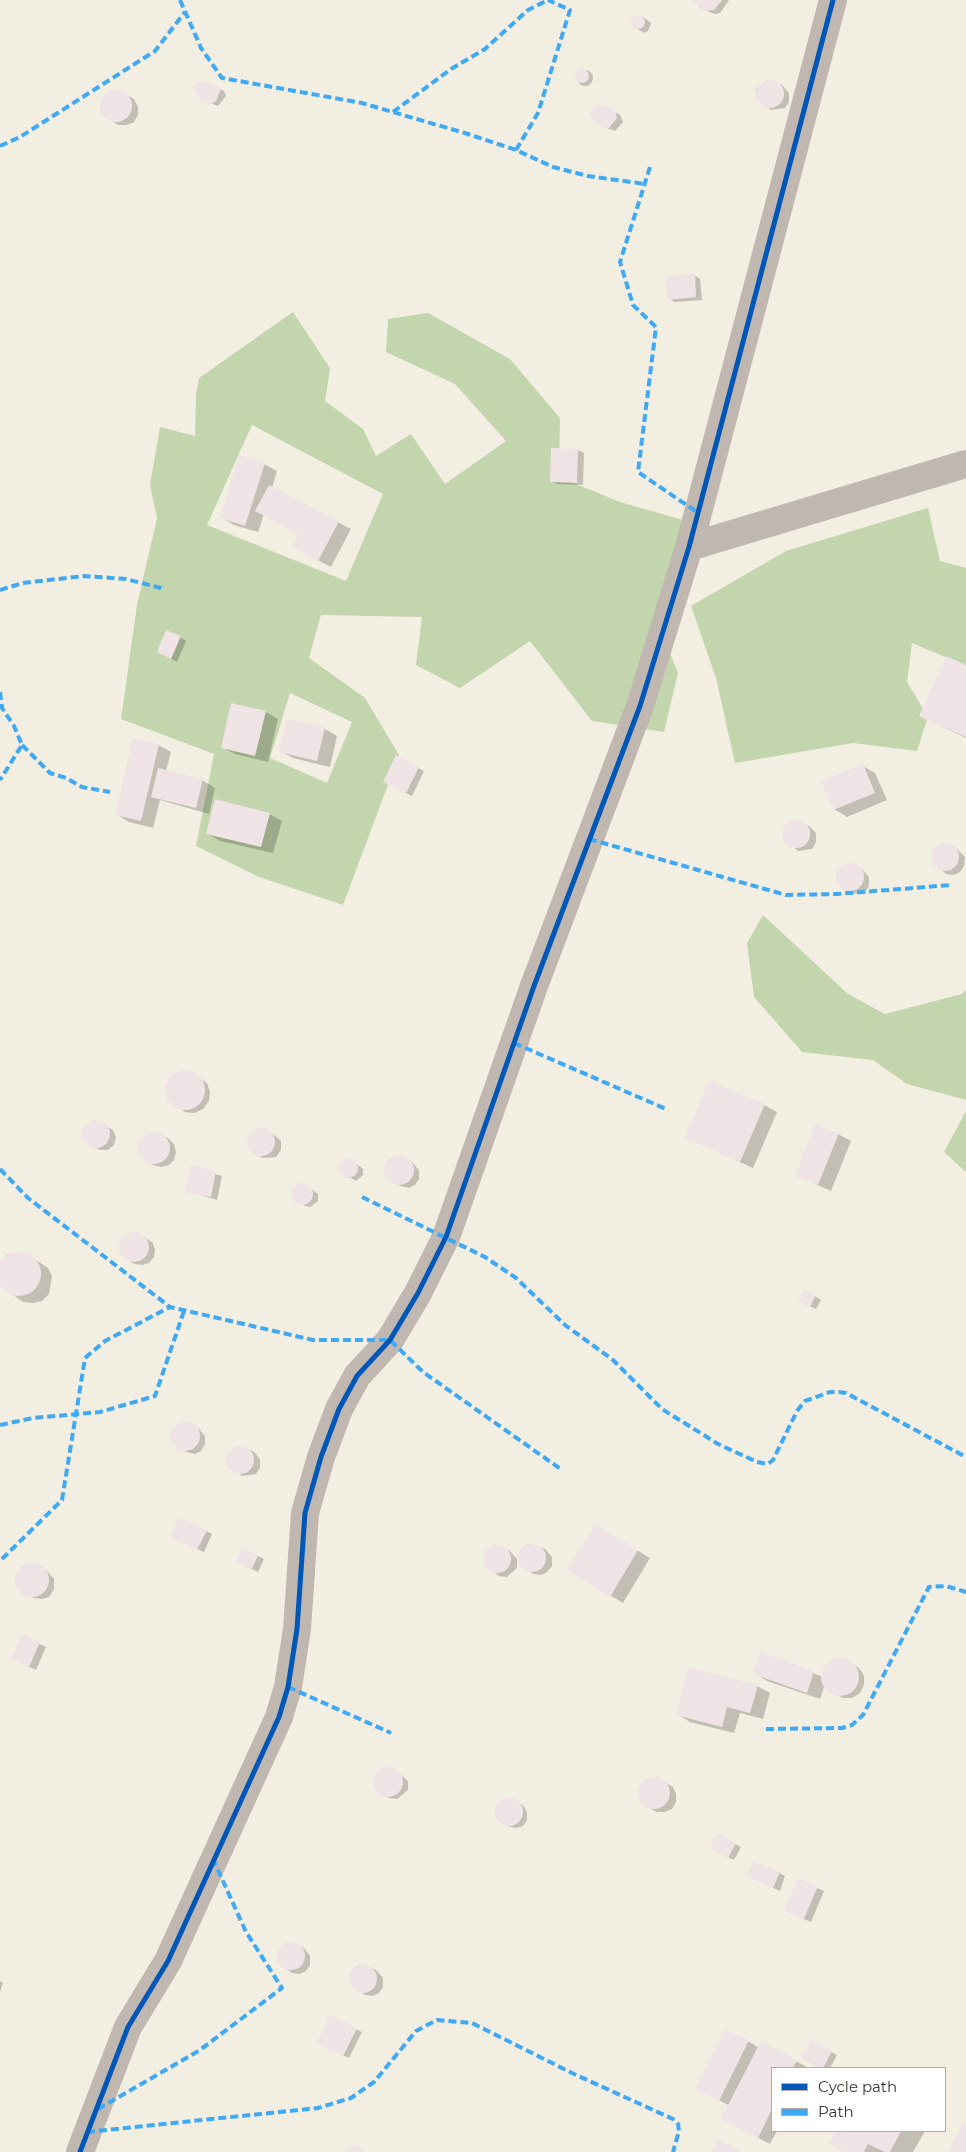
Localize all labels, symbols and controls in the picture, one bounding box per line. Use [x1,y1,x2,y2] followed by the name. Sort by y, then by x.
[771,2067,946,2132] legend
[818,2077,897,2096] text: Cycle path
[818,2102,854,2121] text: Path

